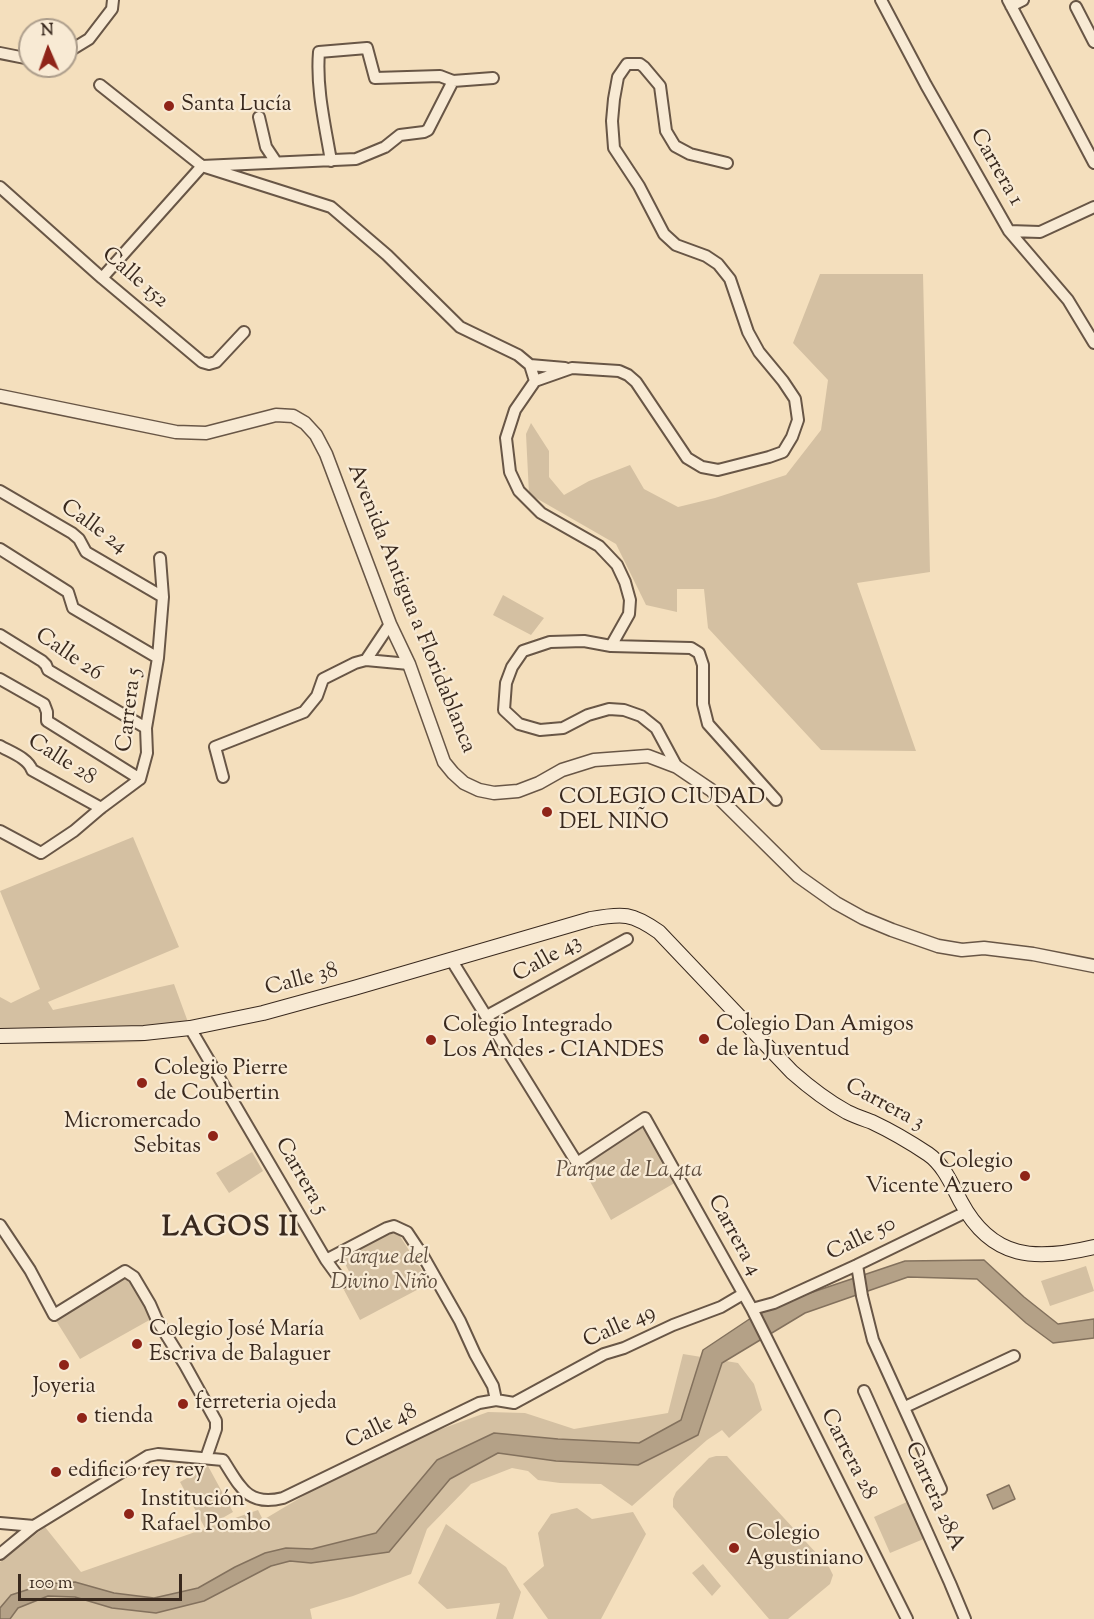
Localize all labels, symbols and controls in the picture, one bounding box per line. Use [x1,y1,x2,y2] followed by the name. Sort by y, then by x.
[18,18,78,78] north arrow
[41,20,54,43] text: N
[181,93,292,119] place label: Santa Lucía
[162,99,176,113] marker: Santa Lucía
[962,125,1028,211] street label: Carrera 1
[95,243,173,315] street label: Calle 152
[340,461,480,757] street label: Avenida Antigua a Floridablanca
[55,495,131,561] street label: Calle 24
[29,624,107,688] street label: Calle 26
[113,666,149,754] street label: Carrera 5
[22,730,100,792] street label: Calle 28
[559,786,765,837] place label: COLEGIO CIUDAD DEL NIÑO
[540,805,554,819] marker: COLEGIO CIUDAD DEL NIÑO
[509,930,587,990] street label: Calle 43
[263,959,341,1003] street label: Calle 38
[716,1013,914,1064] place label: Colegio Dan Amigos de la Juventud
[443,1014,664,1066] place label: Colegio Integrado Los Andes - CIANDES
[697,1032,711,1046] marker: Colegio Dan Amigos de la Juventud
[424,1033,438,1047] marker: Colegio Integrado Los Andes - CIANDES
[154,1057,288,1108] place label: Colegio Pierre de Coubertin
[840,1074,928,1138] street label: Carrera 3
[135,1076,149,1090] marker: Colegio Pierre de Coubertin
[64,1110,201,1162] place label: Micromercado Sebitas
[206,1129,220,1143] marker: Micromercado Sebitas
[267,1134,333,1220] street label: Carrera 5
[866,1150,1013,1202] place label: Colegio Vicente Azuero
[556,1159,702,1185] park label: Parque de La 4ta
[1018,1169,1032,1183] marker: Colegio Vicente Azuero
[700,1191,766,1281] street label: Carrera 4
[823,1212,901,1268] street label: Calle 50
[162,1213,300,1247] district label: LAGOS II
[330,1246,438,1298] park label: Parque del Divino Niño
[580,1300,660,1356] street label: Calle 49
[149,1318,331,1370] place label: Colegio José María Escriva de Balaguer
[130,1337,144,1351] marker: Colegio José María Escriva de Balaguer
[57,1358,71,1372] marker: Joyeria
[32,1375,96,1401] place label: Joyeria
[195,1391,337,1417] place label: ferreteria ojeda
[176,1397,190,1411] marker: ferreteria ojeda
[342,1399,422,1457] street label: Calle 48
[94,1405,153,1431] place label: tienda
[813,1405,881,1505] street label: Carrera 28
[75,1411,89,1425] marker: tienda
[897,1439,969,1555] street label: Carrera 28A
[68,1459,205,1485] place label: edificio rey rey
[49,1465,63,1479] marker: edificio rey rey
[141,1488,271,1540] place label: Institución Rafael Pombo
[122,1507,136,1521] marker: Institución Rafael Pombo
[746,1522,863,1574] place label: Colegio Agustiniano
[727,1541,741,1555] marker: Colegio Agustiniano
[21,1562,184,1600] scale bar
[29,1571,73,1597] text: 100 m

